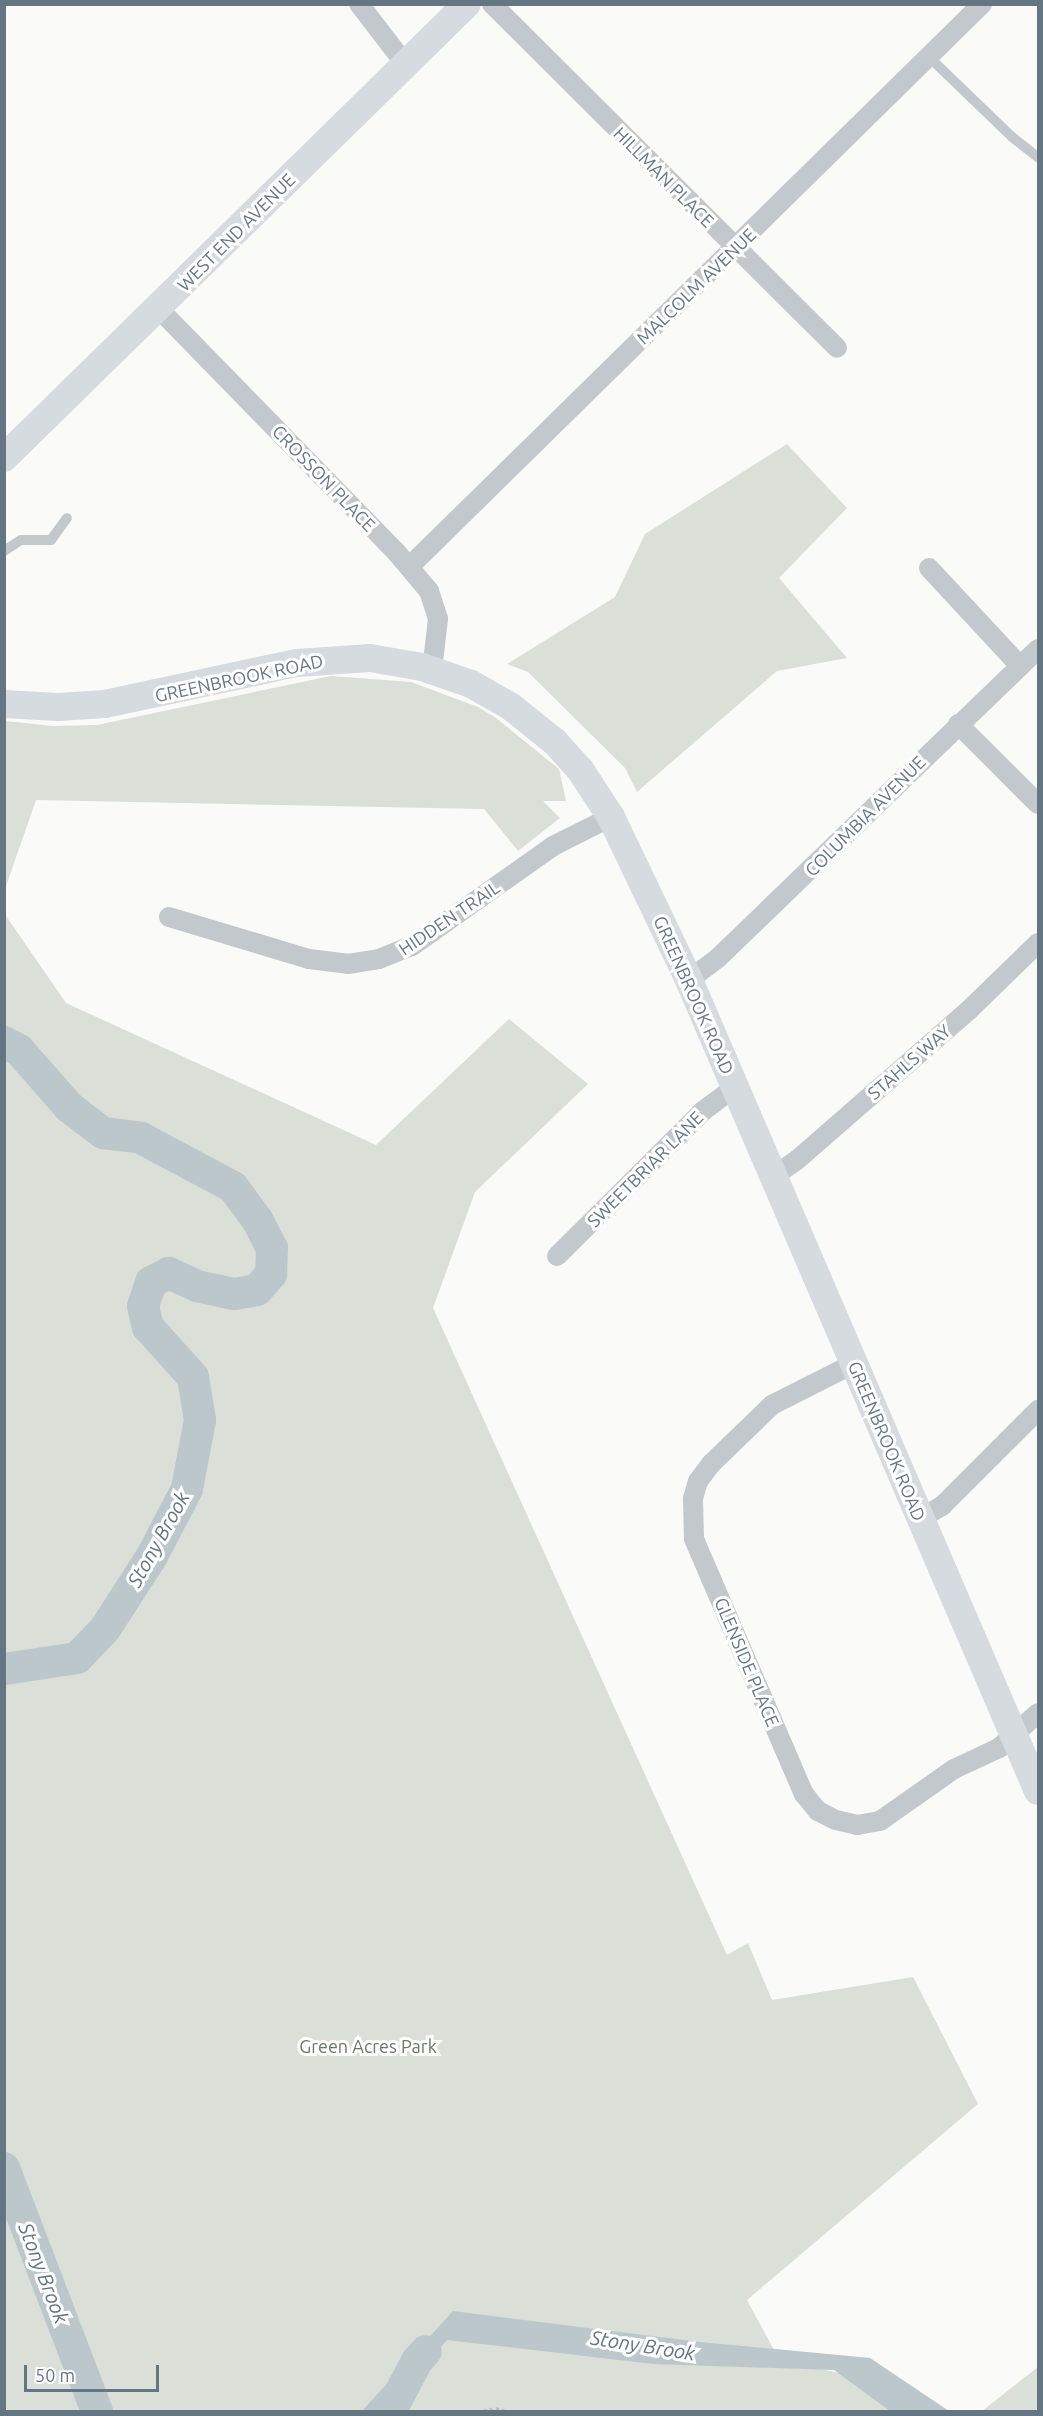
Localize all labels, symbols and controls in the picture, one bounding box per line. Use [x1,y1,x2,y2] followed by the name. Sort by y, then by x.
[609,122,719,232] street label: HILLMAN PLACE
[173,169,299,295] street label: WEST END AVENUE
[632,224,760,348] street label: MALCOLM AVENUE
[268,420,380,536] street label: CROSSON PLACE
[153,650,325,706] street label: GREENBROOK ROAD
[800,751,930,881] street label: COLUMBIA AVENUE
[395,876,503,960] street label: HIDDEN TRAIL
[649,912,739,1078] street label: GREENBROOK ROAD
[863,1020,955,1104] street label: STAHLS WAY
[583,1107,707,1231] street label: SWEETBRIAR LANE
[844,1358,930,1524] street label: GREENBROOK ROAD
[122,1487,194,1591] water label: Stony Brook
[710,1594,784,1730] street label: GLENSIDE PLACE
[299,2035,437,2057] park label: Green Acres Park
[14,2219,74,2327] water label: Stony Brook
[589,2325,697,2365] water label: Stony Brook
[27,2353,162,2391] scale bar
[35,2365,75,2385] text: 50 m

